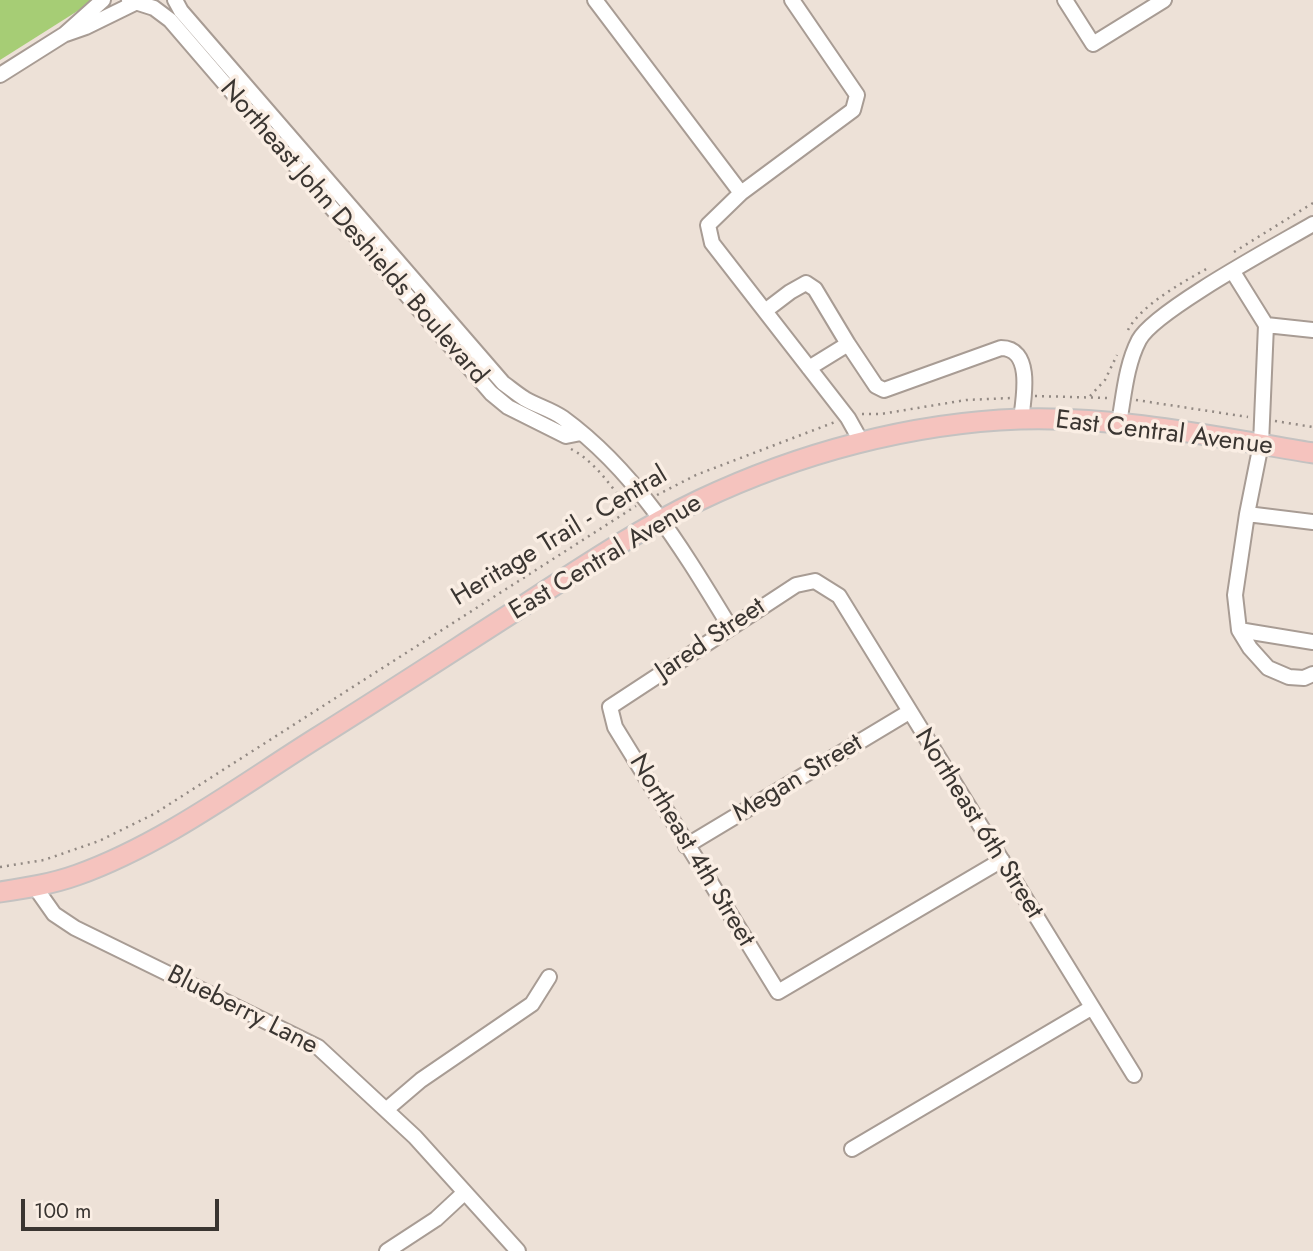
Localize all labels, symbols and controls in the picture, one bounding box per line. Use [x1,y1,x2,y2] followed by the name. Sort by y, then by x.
[212,75,494,391] street label: Northeast John Deshields Boulevard
[1054,405,1274,463] street label: East Central Avenue
[446,460,674,614] street label: Heritage Trail - Central
[504,488,708,628] street label: East Central Avenue
[650,592,772,688] street label: Jared Street
[907,723,1049,925] street label: Northeast 6th Street
[728,728,868,830] street label: Megan Street
[621,749,761,953] street label: Northeast 4th Street
[161,960,323,1062] street label: Blueberry Lane
[24,1184,222,1228] scale bar
[34,1196,91,1226] text: 100 m

